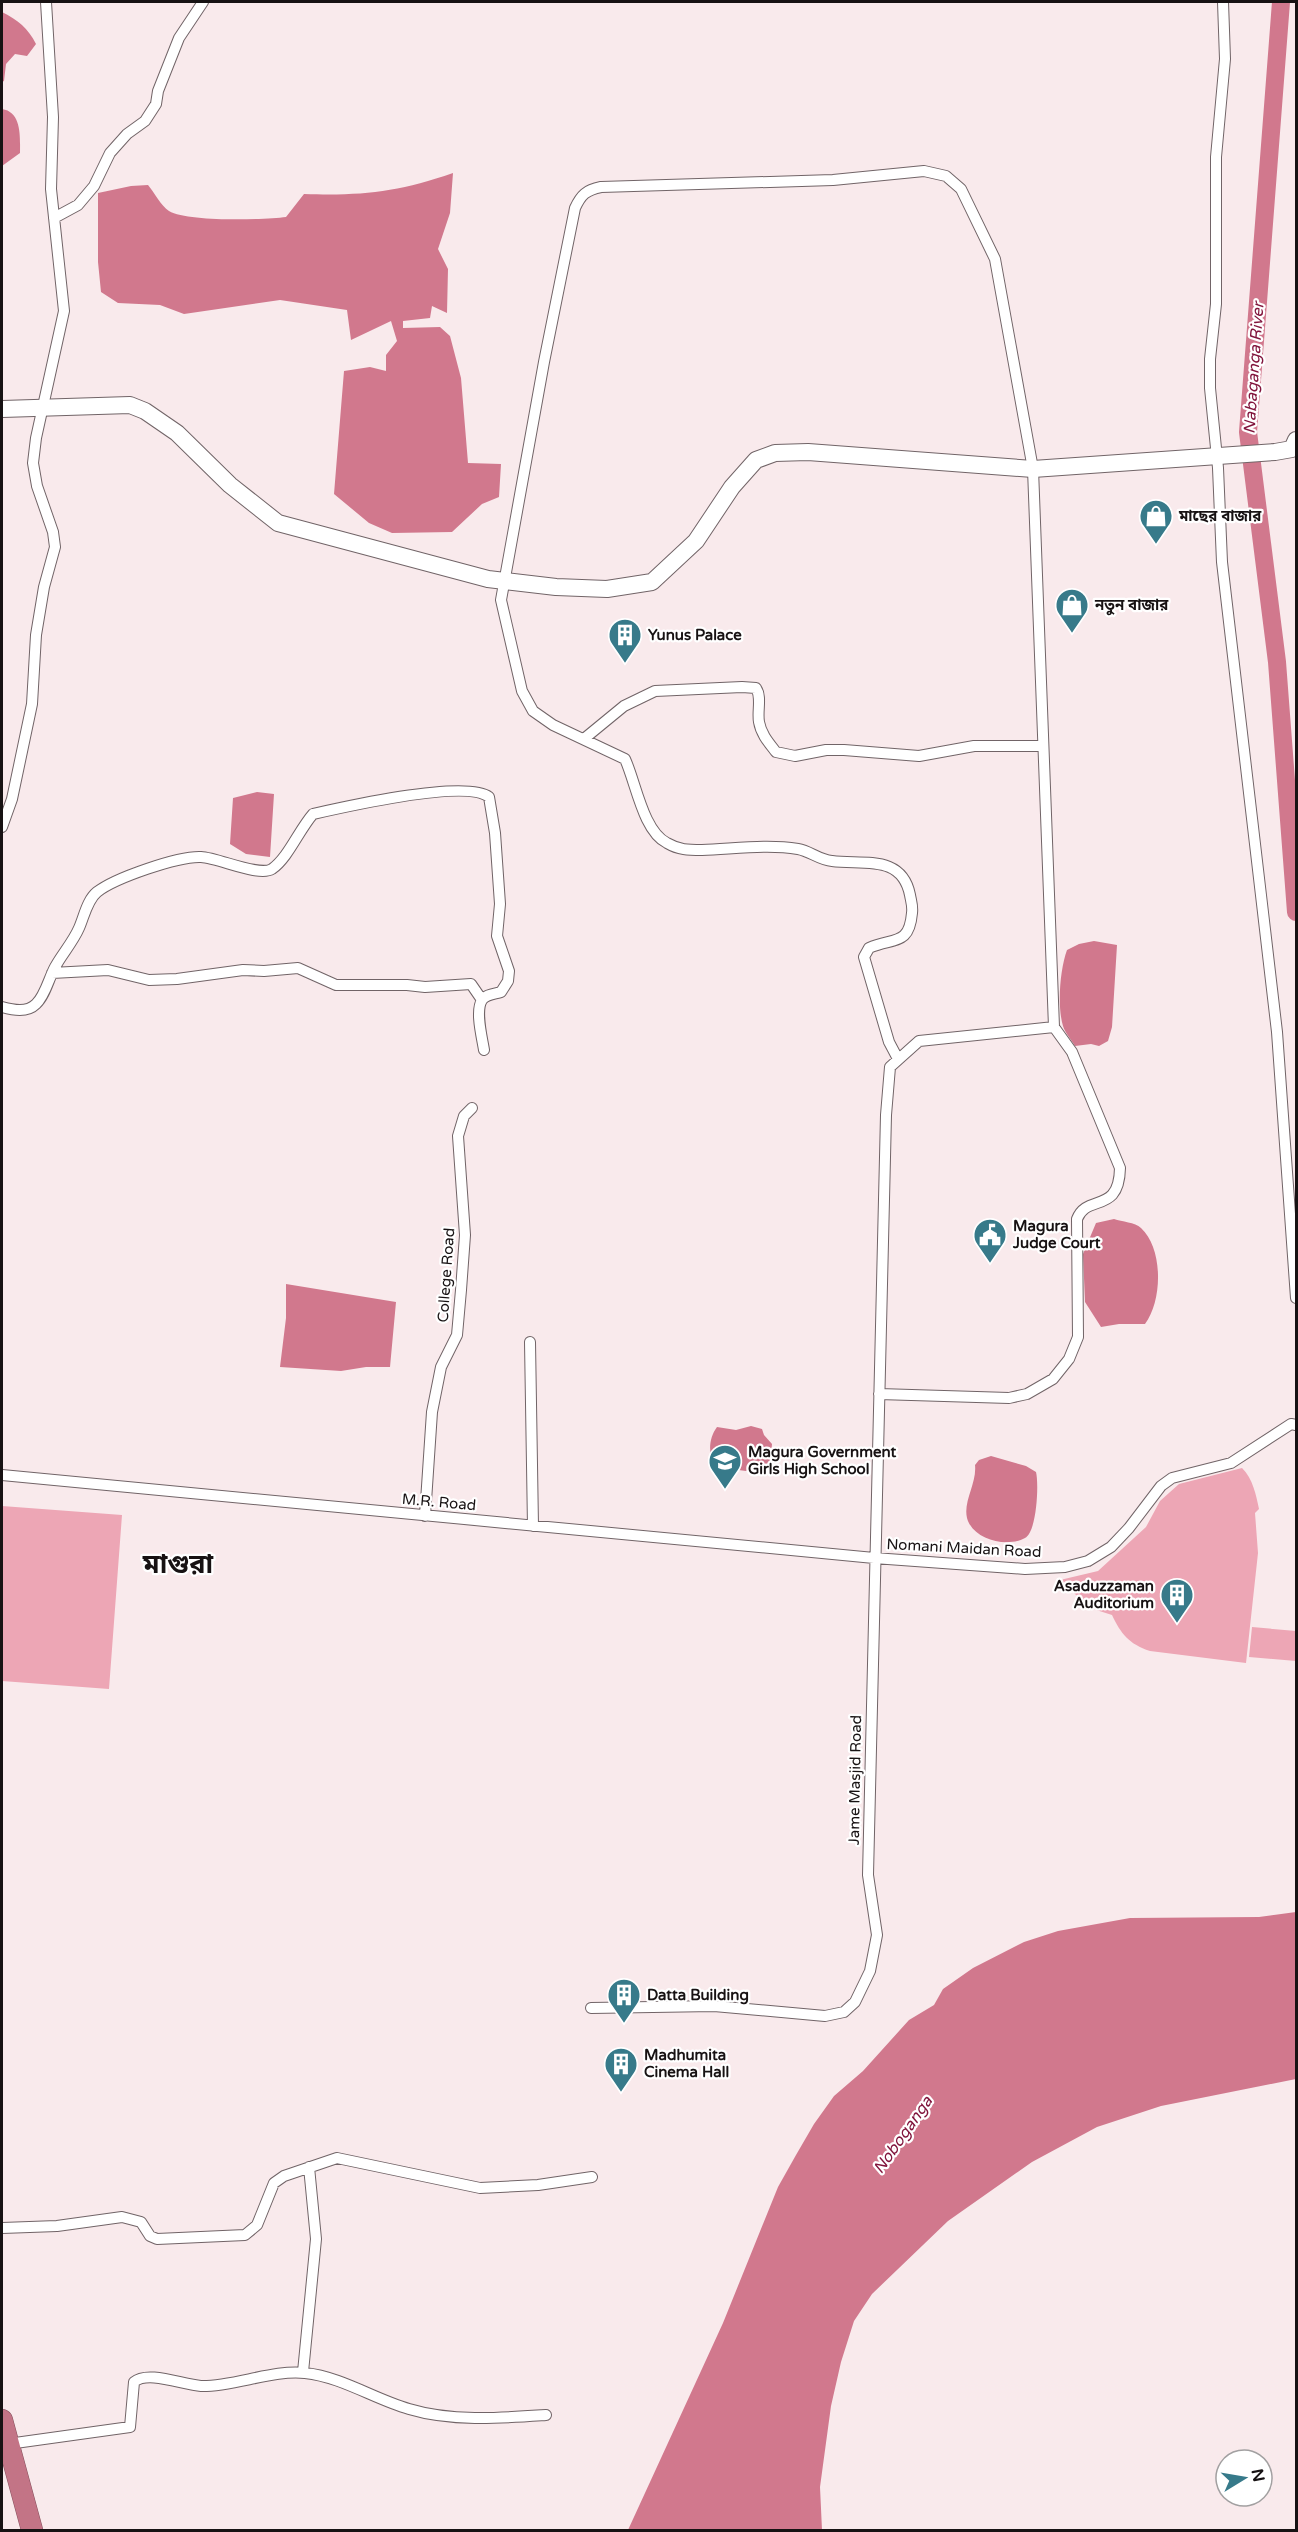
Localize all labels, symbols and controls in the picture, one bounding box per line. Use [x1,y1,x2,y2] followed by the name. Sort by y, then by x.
[1239,300,1269,435] water label: Nabaganga River
[1138,498,1174,545] shop icon: মাছের বাজার
[1178,507,1262,525] place label: মাছের বাজার
[1054,587,1090,634] shop icon: নতুন বাজার
[1094,596,1169,616] place label: নতুন বাজার
[607,617,643,664] building icon: Yunus Palace
[648,626,742,644] place label: Yunus Palace
[972,1217,1008,1264] public building icon: Magura Judge Court
[1012,1217,1101,1253] place label: Magura Judge Court
[434,1227,458,1323] street label: College Road
[707,1443,743,1490] school or university icon: Magura Government Girls High School
[748,1443,896,1479] place label: Magura Government Girls High School
[401,1490,477,1514] street label: M.R. Road
[886,1535,1042,1561] street label: Nomani Maidan Road
[142,1548,213,1581] district label: মাগুরা
[1054,1577,1154,1612] place label: Asaduzzaman Auditorium
[1159,1577,1195,1624] building icon: Asaduzzaman Auditorium
[845,1715,865,1845] street label: Jame Masjid Road
[606,1977,642,2024] building icon: Datta Building
[647,1986,749,2005] place label: Datta Building
[603,2046,639,2093] building icon: Madhumita Cinema Hall
[644,2046,729,2081] place label: Madhumita Cinema Hall
[869,2092,938,2178] water label: Noboganga
[1214,2448,1274,2508] north arrow
[1247,2467,1269,2484] text: N

